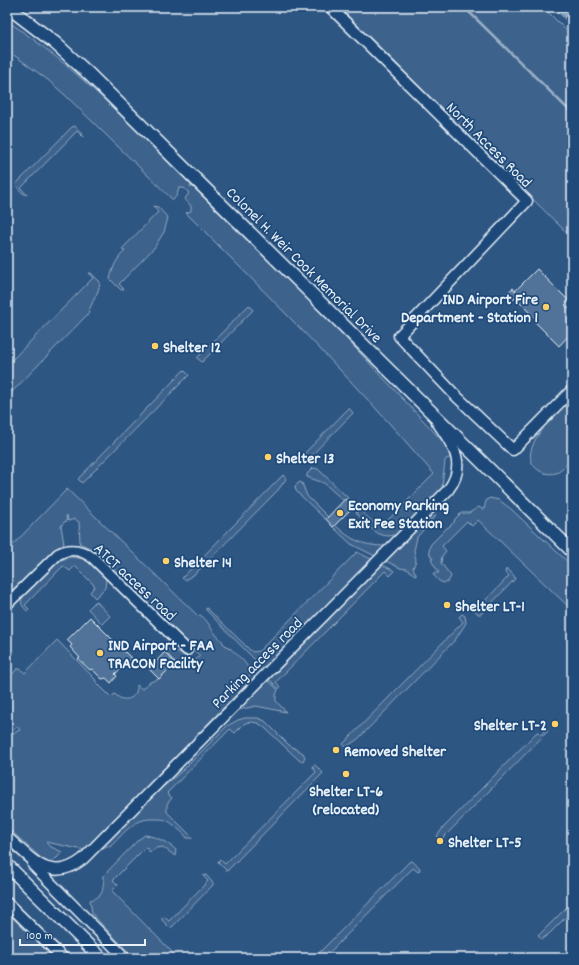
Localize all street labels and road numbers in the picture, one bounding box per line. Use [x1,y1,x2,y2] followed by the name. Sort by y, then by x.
[440,97,537,194] street label: North Access Road
[220,182,387,349] street label: Colonel H. Weir Cook Memorial Drive
[88,538,181,627] street label: ATCT access road
[207,613,309,715] street label: Parking access road

